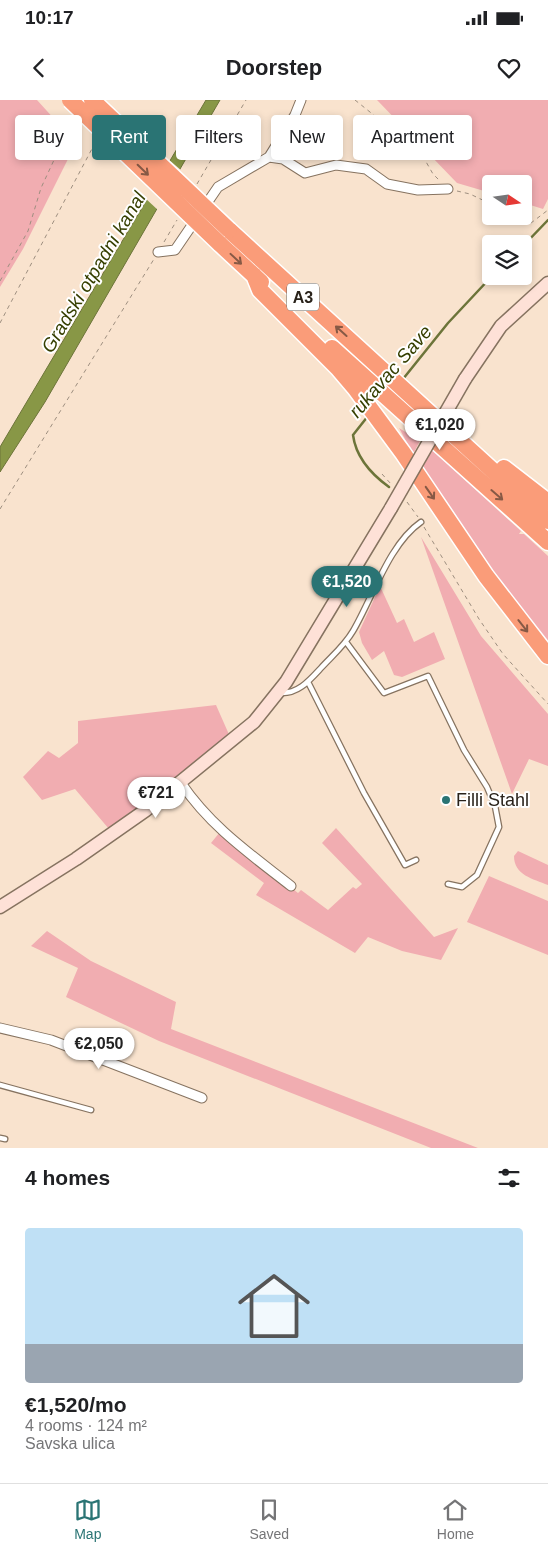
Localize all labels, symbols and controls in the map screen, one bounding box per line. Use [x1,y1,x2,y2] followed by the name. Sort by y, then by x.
[25,7,74,28] text: 10:17
[25,54,53,82] icon: back
[495,54,523,82] icon: heart
[226,55,322,80] text: Doorstep
[15,115,82,160] chip: Buy
[92,115,166,160] chip: Rent
[176,115,261,160] chip: Filters
[271,115,343,160] chip: New
[353,115,472,160] chip: Apartment
[137,164,149,176] one-way arrow
[482,175,532,225] north arrow
[482,175,532,285] map controls
[37,187,150,356] water label: Gradski otpadni kanal
[482,235,532,285] button: layers
[230,253,243,265] one-way arrow
[287,283,319,310] road number: A3
[345,321,436,422] water label: rukavac Save
[335,325,348,337] one-way arrow
[399,408,481,451] pin: €1,020
[416,416,464,433] text: €1,020
[425,486,435,500] one-way arrow
[490,489,503,501] one-way arrow
[306,566,388,608] pin: €1,520
[323,573,371,590] text: €1,520
[518,619,529,632] one-way arrow
[126,776,186,819] pin: €721
[138,784,174,801] text: €721
[456,790,529,810] place label: Filli Stahl
[440,794,452,806] marker: Filli Stahl
[58,1028,140,1070] pin: €2,050
[75,1035,123,1052] text: €2,050
[495,1164,523,1192] icon: filters
[25,1166,110,1189] text: 4 homes
[229,1261,319,1351] icon: home
[25,1393,127,1416] text: €1,520/mo
[25,1417,147,1434] text: 4 rooms · 124 m²
[25,1435,115,1452] text: Savska ulica
[74,1496,102,1542] tab: Map
[249,1496,289,1542] tab: Saved
[437,1496,474,1542] tab: Home

